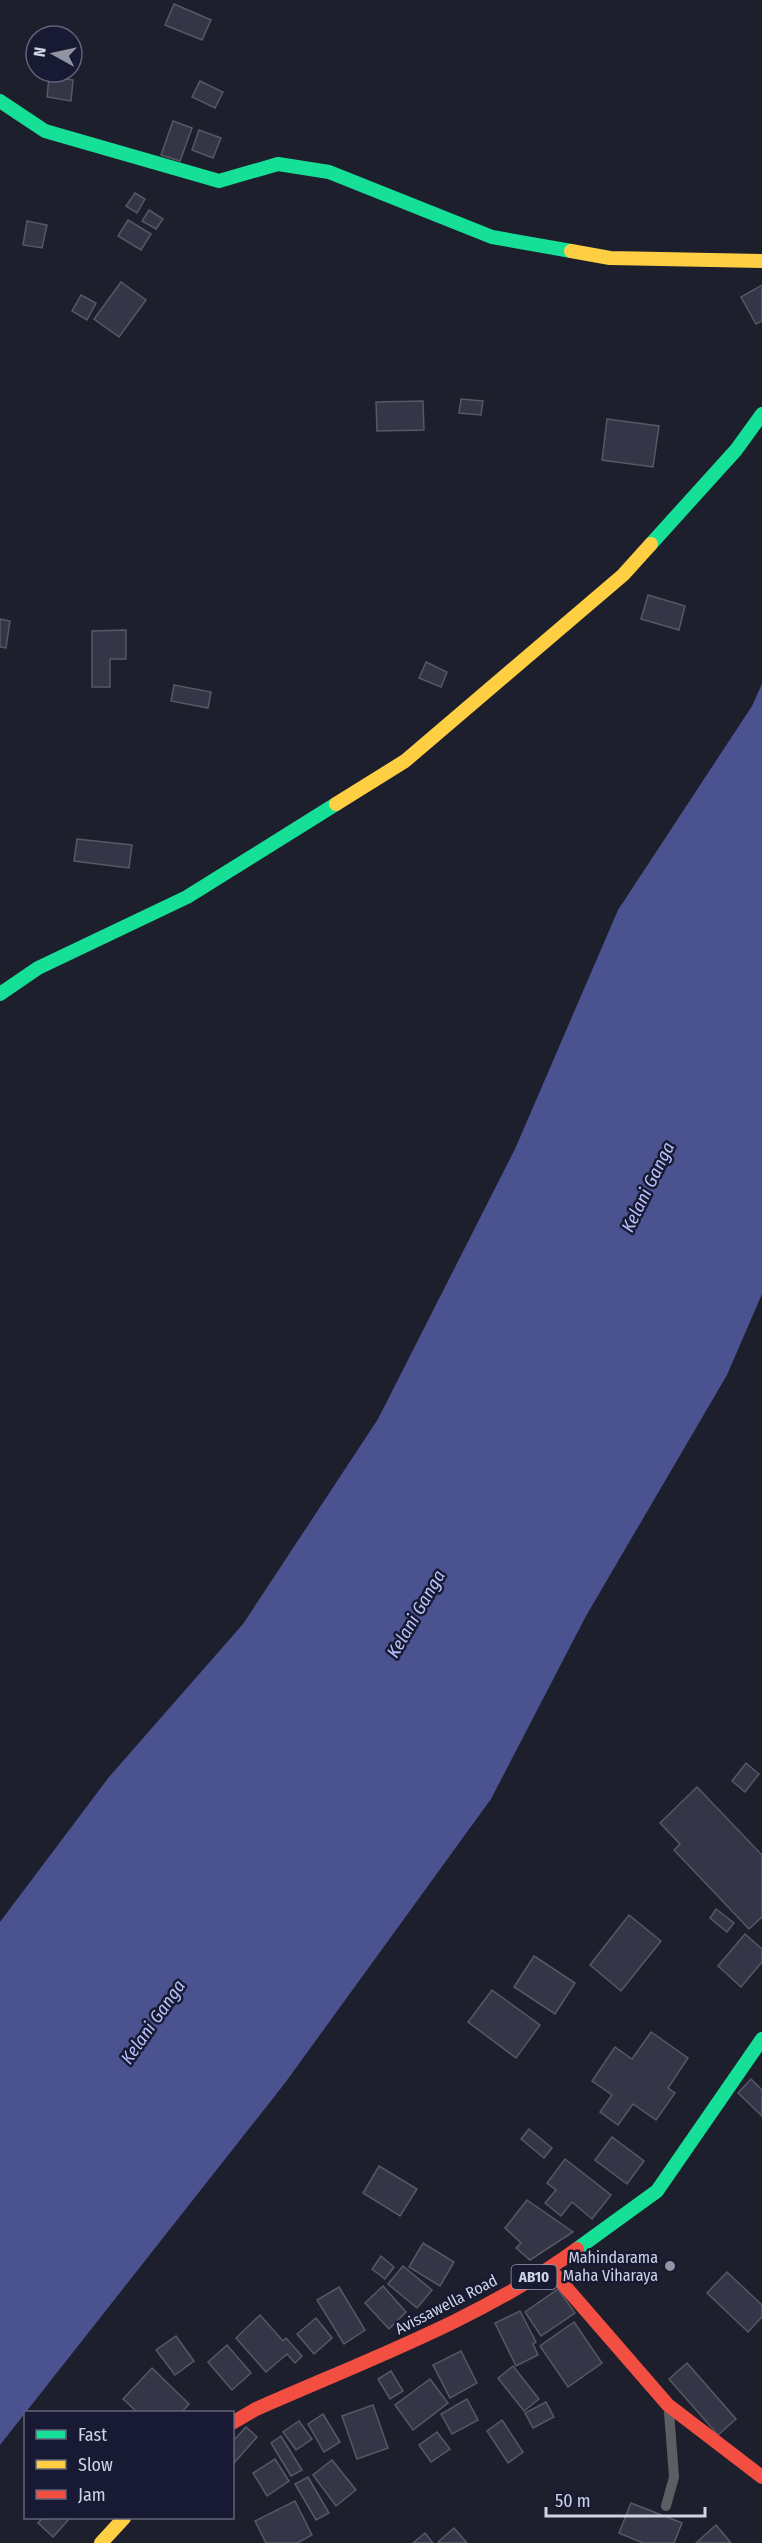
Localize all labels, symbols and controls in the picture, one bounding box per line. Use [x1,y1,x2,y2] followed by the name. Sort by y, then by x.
[24,24,84,84] north arrow
[30,46,50,58] text: N
[617,1138,679,1236] water label: Kelani Ganga
[382,1566,450,1662] water label: Kelani Ganga
[116,1976,190,2068] water label: Kelani Ganga
[563,2248,658,2285] place label: Mahindarama Maha Viharaya
[663,2259,677,2273] marker: Mahindarama Maha Viharaya
[512,2265,556,2289] road number: AB10
[392,2271,501,2338] street label: Avissawella Road
[24,2411,234,2519] legend
[78,2424,107,2446] text: Fast
[78,2454,113,2476] text: Slow
[546,2480,705,2518] scale bar
[78,2484,106,2506] text: Jam
[555,2490,591,2512] text: 50 m

